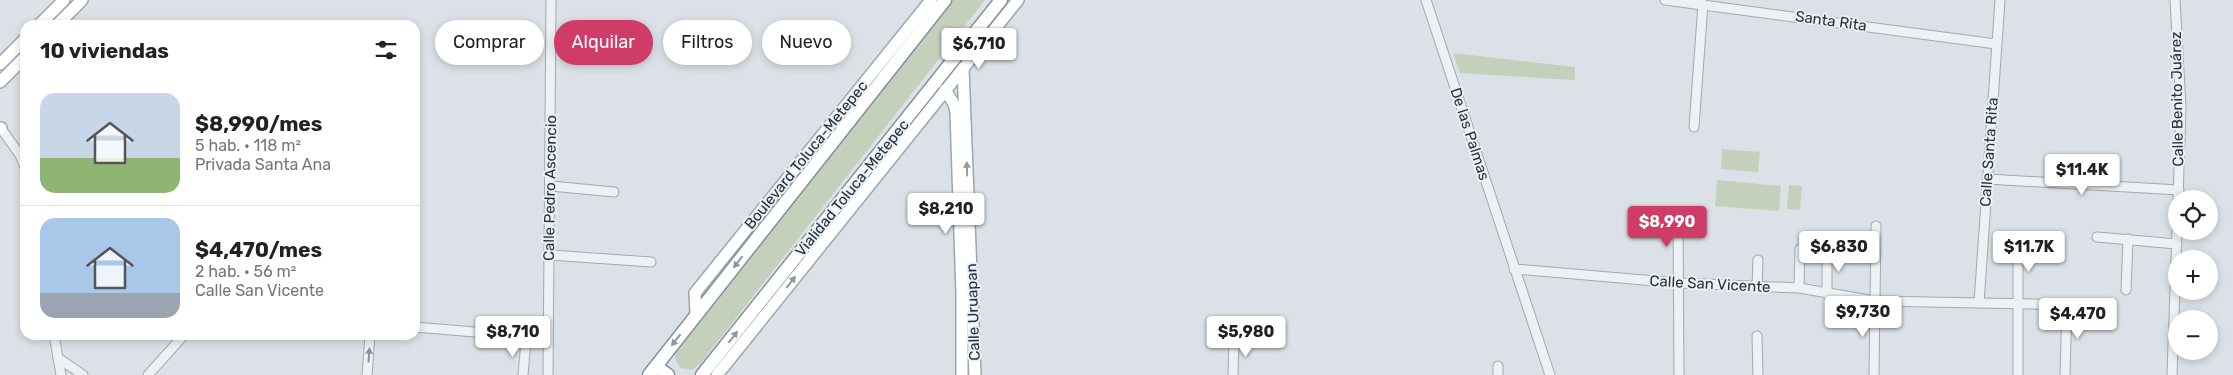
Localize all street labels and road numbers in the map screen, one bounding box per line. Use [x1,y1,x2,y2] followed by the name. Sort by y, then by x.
[1794,7,1868,35] street label: Santa Rita
[2167,31,2187,167] street label: Calle Benito Juárez
[741,77,871,233] street label: Boulevard Toluca-Metepec
[1447,85,1494,183] street label: De las Palmas
[1976,97,2002,207] street label: Calle Santa Rita
[540,115,560,261] street label: Calle Pedro Ascencio
[791,116,913,260] street label: Vialidad Toluca-Metepec
[962,263,984,361] street label: Calle Uruapan
[1649,272,1771,296] street label: Calle San Vicente

